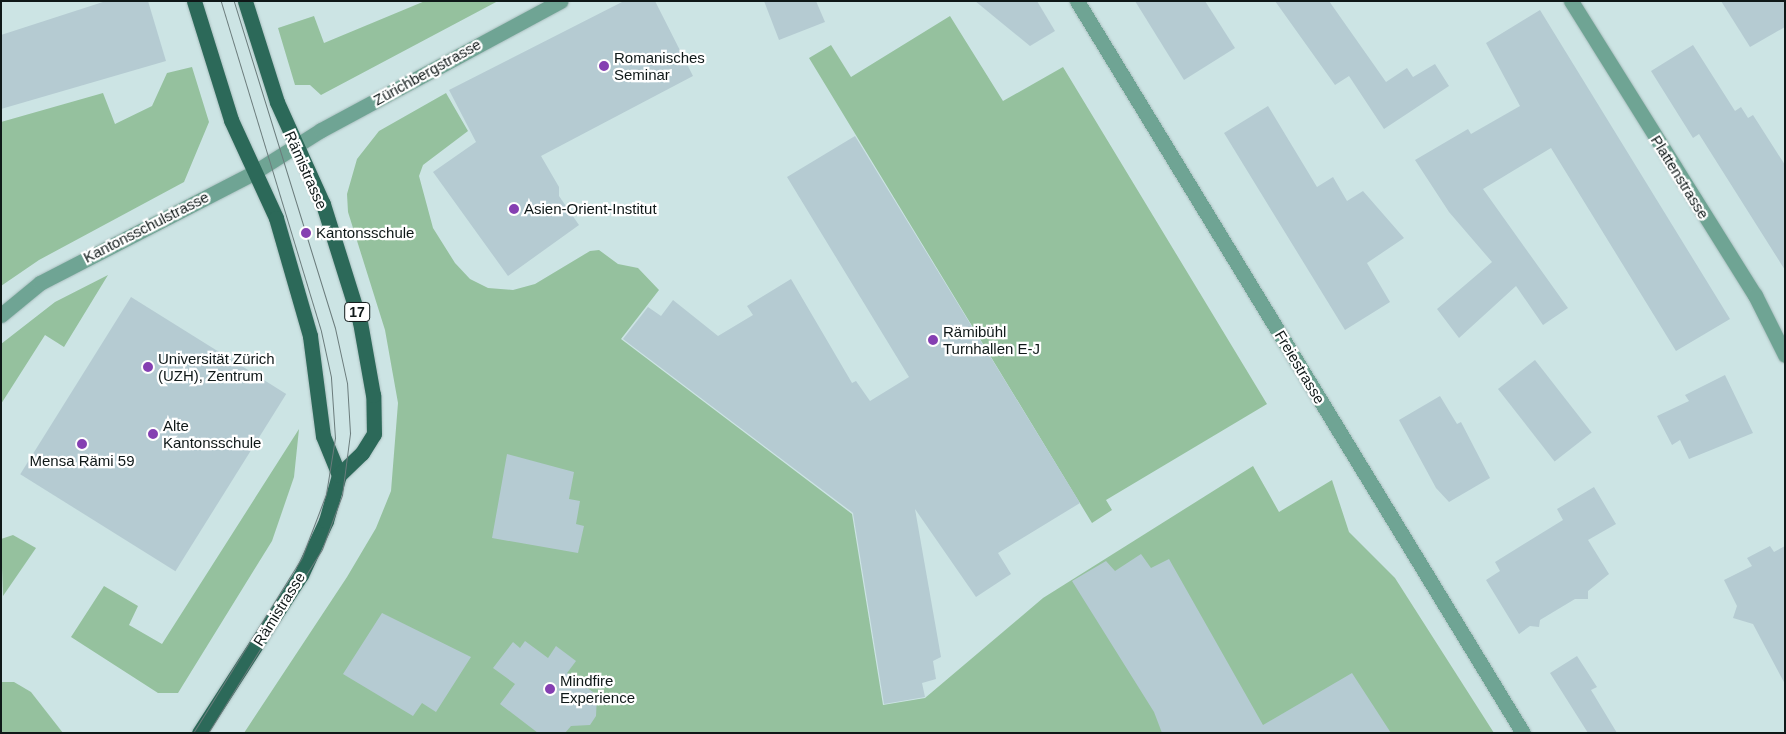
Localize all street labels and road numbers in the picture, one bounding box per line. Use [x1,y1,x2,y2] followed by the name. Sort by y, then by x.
[370,35,484,109] street label: Zürichbergstrasse
[281,128,331,212] street label: Rämistrasse
[1647,132,1713,222] street label: Plattenstrasse
[80,188,212,266] street label: Kantonsschulstrasse
[343,300,371,324] road number: 17
[1271,327,1329,407] street label: Freiestrasse
[249,569,309,649] street label: Rämistrasse

